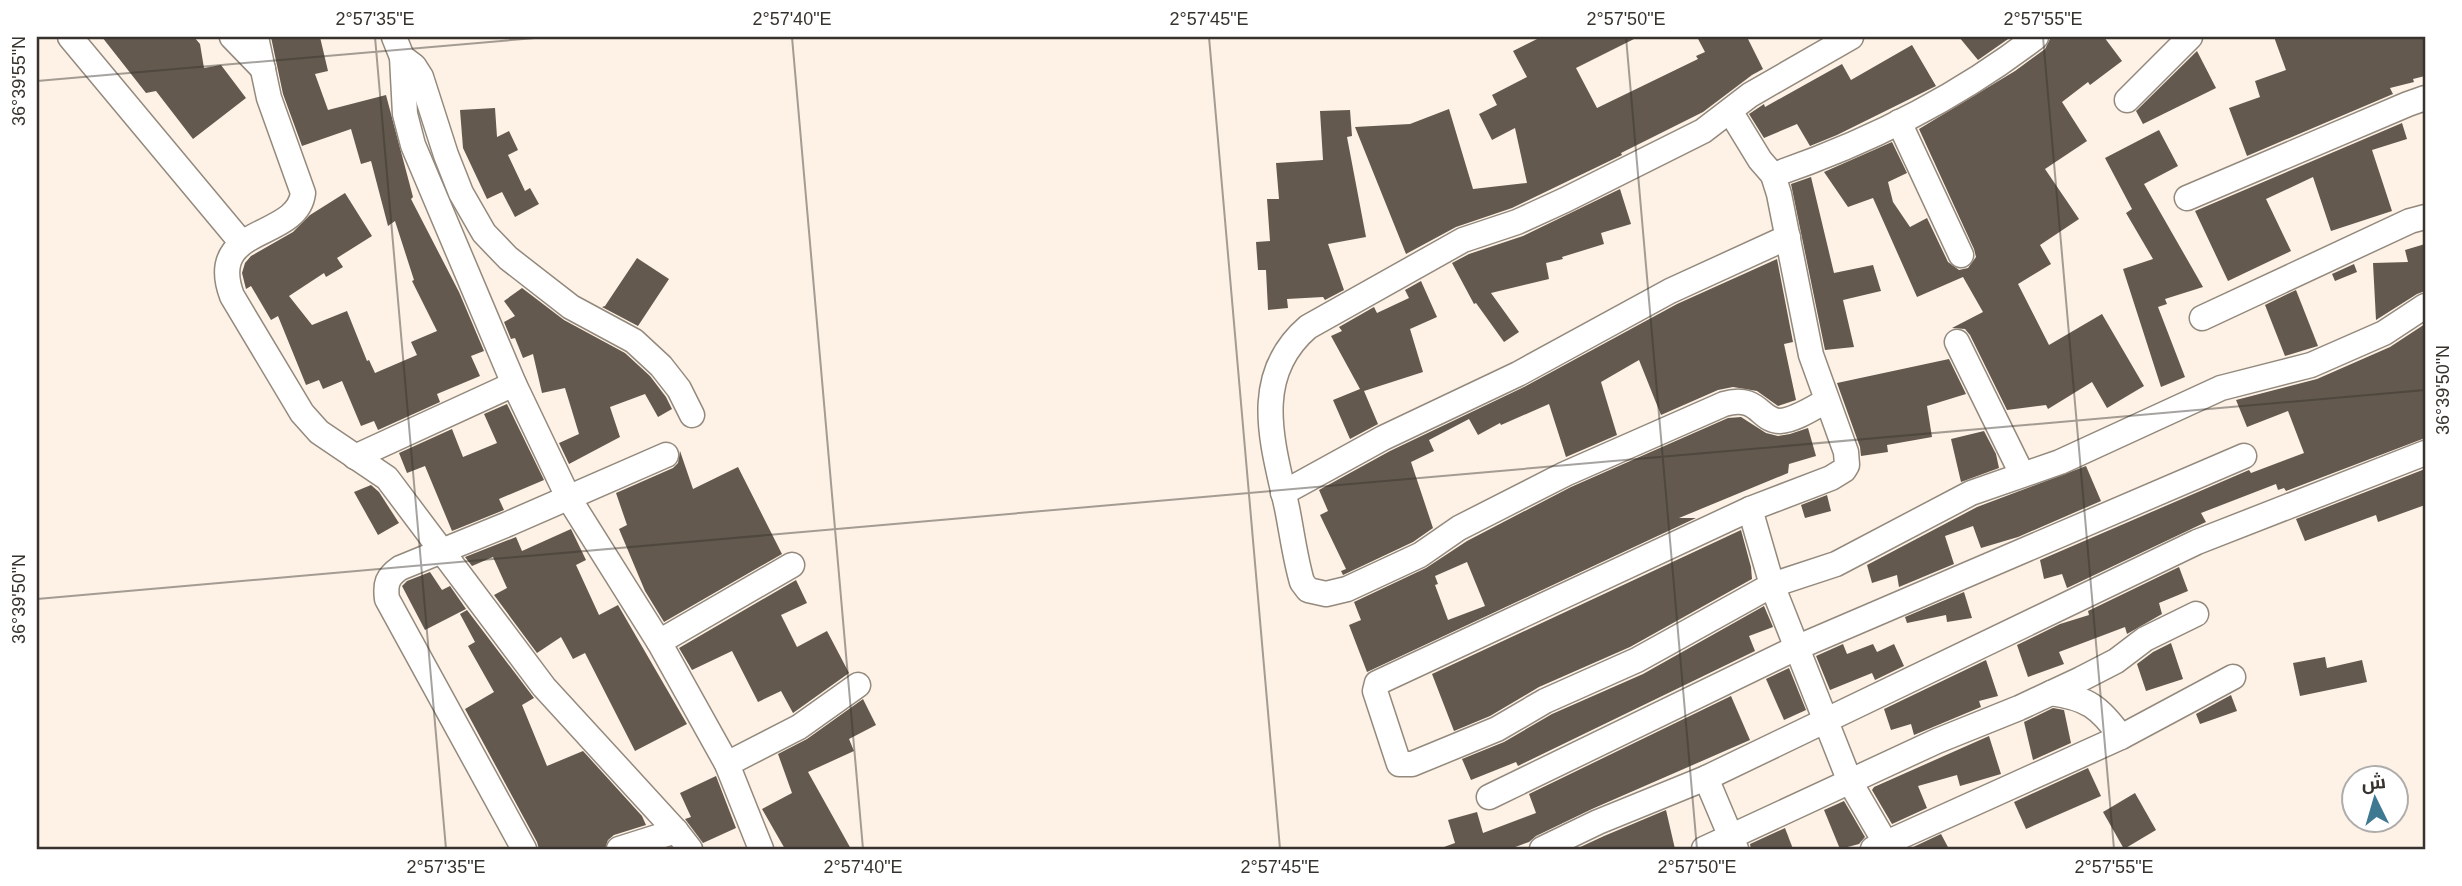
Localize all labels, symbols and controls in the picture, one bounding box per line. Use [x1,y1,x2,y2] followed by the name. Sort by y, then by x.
[335,9,415,29] text: 2°57'35"E
[752,9,832,29] text: 2°57'40"E
[1169,9,1249,29] text: 2°57'45"E
[1586,9,1666,29] text: 2°57'50"E
[2003,9,2083,29] text: 2°57'55"E
[9,36,29,126] text: 36°39'55"N
[2433,345,2453,435] text: 36°39'50"N
[9,554,29,644] text: 36°39'50"N
[2340,764,2410,834] north arrow
[2360,771,2387,795] text: ش
[406,857,486,877] text: 2°57'35"E
[823,857,903,877] text: 2°57'40"E
[1240,857,1320,877] text: 2°57'45"E
[1657,857,1737,877] text: 2°57'50"E
[2074,857,2154,877] text: 2°57'55"E

